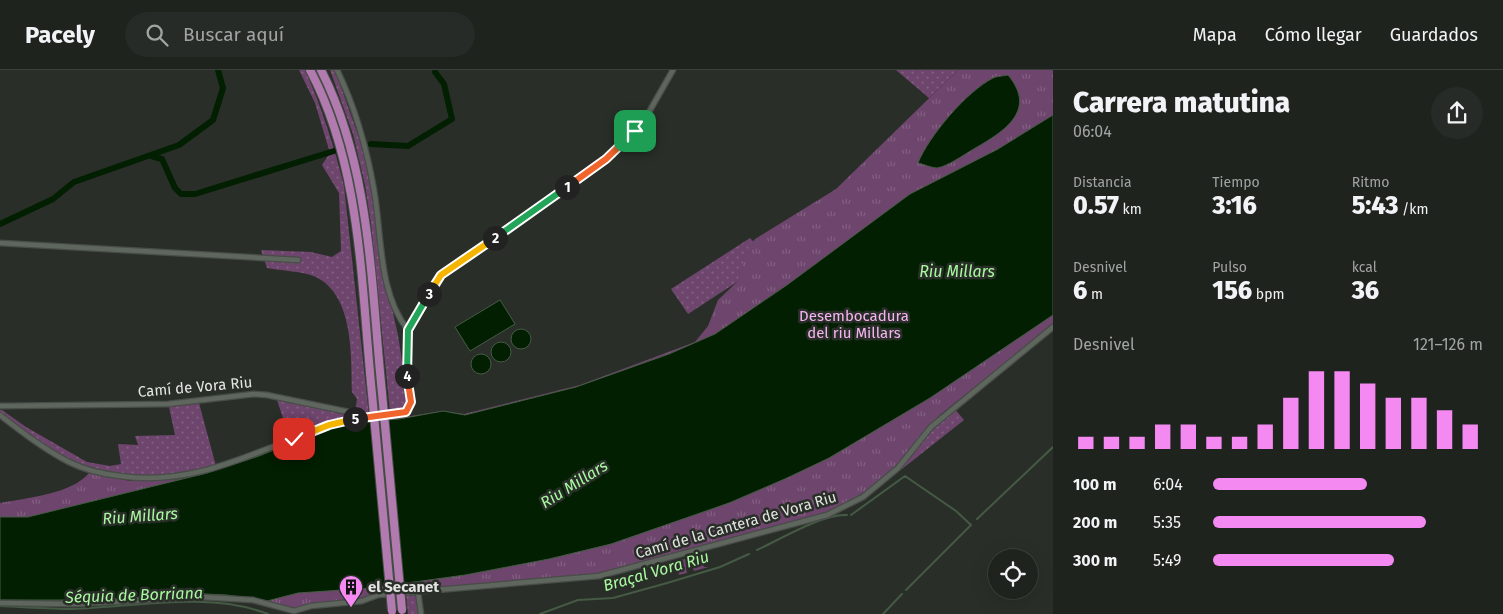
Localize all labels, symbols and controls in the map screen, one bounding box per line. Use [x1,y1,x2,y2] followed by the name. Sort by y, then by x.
[125,12,475,57] search box
[25,21,95,49] text: Pacely
[143,21,171,49] icon: search
[183,23,284,46] text: Buscar aquí
[1193,24,1237,46] text: Mapa
[1265,24,1362,46] text: Cómo llegar
[1390,24,1478,46] text: Guardados
[1073,86,1290,119] text: Carrera matutina
[1431,87,1483,139] button: share
[614,110,656,152] pin
[621,117,649,145] icon: arrive
[1073,122,1112,141] text: 06:04
[554,174,580,200] pin: 1
[1073,174,1132,191] text: Distancia
[1212,174,1260,191] text: Tiempo
[1352,174,1389,191] text: Ritmo
[564,179,571,196] text: 1
[1073,191,1119,221] text: 0.57
[1212,191,1257,221] text: 3:16
[1352,191,1398,221] text: 5:43
[1119,201,1142,218] text: km
[1398,201,1429,218] text: /km
[482,226,508,250] pin: 2
[492,230,499,247] text: 2
[1073,259,1127,276] text: Desnivel
[1212,259,1247,276] text: Pulso
[1352,259,1377,276] text: kcal
[919,262,995,281] water label: Riu Millars
[1073,276,1087,306] text: 6
[1212,276,1252,306] text: 156
[1352,276,1379,306] text: 36
[416,282,442,306] pin: 3
[426,286,433,303] text: 3
[1087,286,1103,303] text: m
[1252,286,1284,303] text: bpm
[799,307,909,342] park label: Desembocadura del riu Millars
[1073,335,1135,354] text: Desnivel
[1413,335,1483,354] text: 121–126 m
[394,364,420,388] pin: 4
[404,368,411,385] text: 4
[137,373,253,401] street label: Camí de Vora Riu
[342,406,368,432] pin: 5
[352,411,359,428] text: 5
[273,418,315,460] pin
[280,425,308,453] icon: check
[537,456,611,512] water label: Riu Millars
[1073,475,1116,494] text: 100 m
[1153,475,1183,494] text: 6:04
[633,488,839,562] street label: Camí de la Cantera de Vora Riu
[102,504,178,528] water label: Riu Millars
[1073,513,1117,532] text: 200 m
[1153,513,1181,532] text: 5:35
[601,547,711,596] water label: Braçal Vora Riu
[988,549,1038,599] map controls
[988,549,1038,599] button: locate
[1073,551,1117,570] text: 300 m
[1153,551,1181,570] text: 5:49
[338,574,364,608] building icon: el Secanet
[368,578,439,596] place label: el Secanet
[64,583,203,607] water label: Séquia de Borriana

